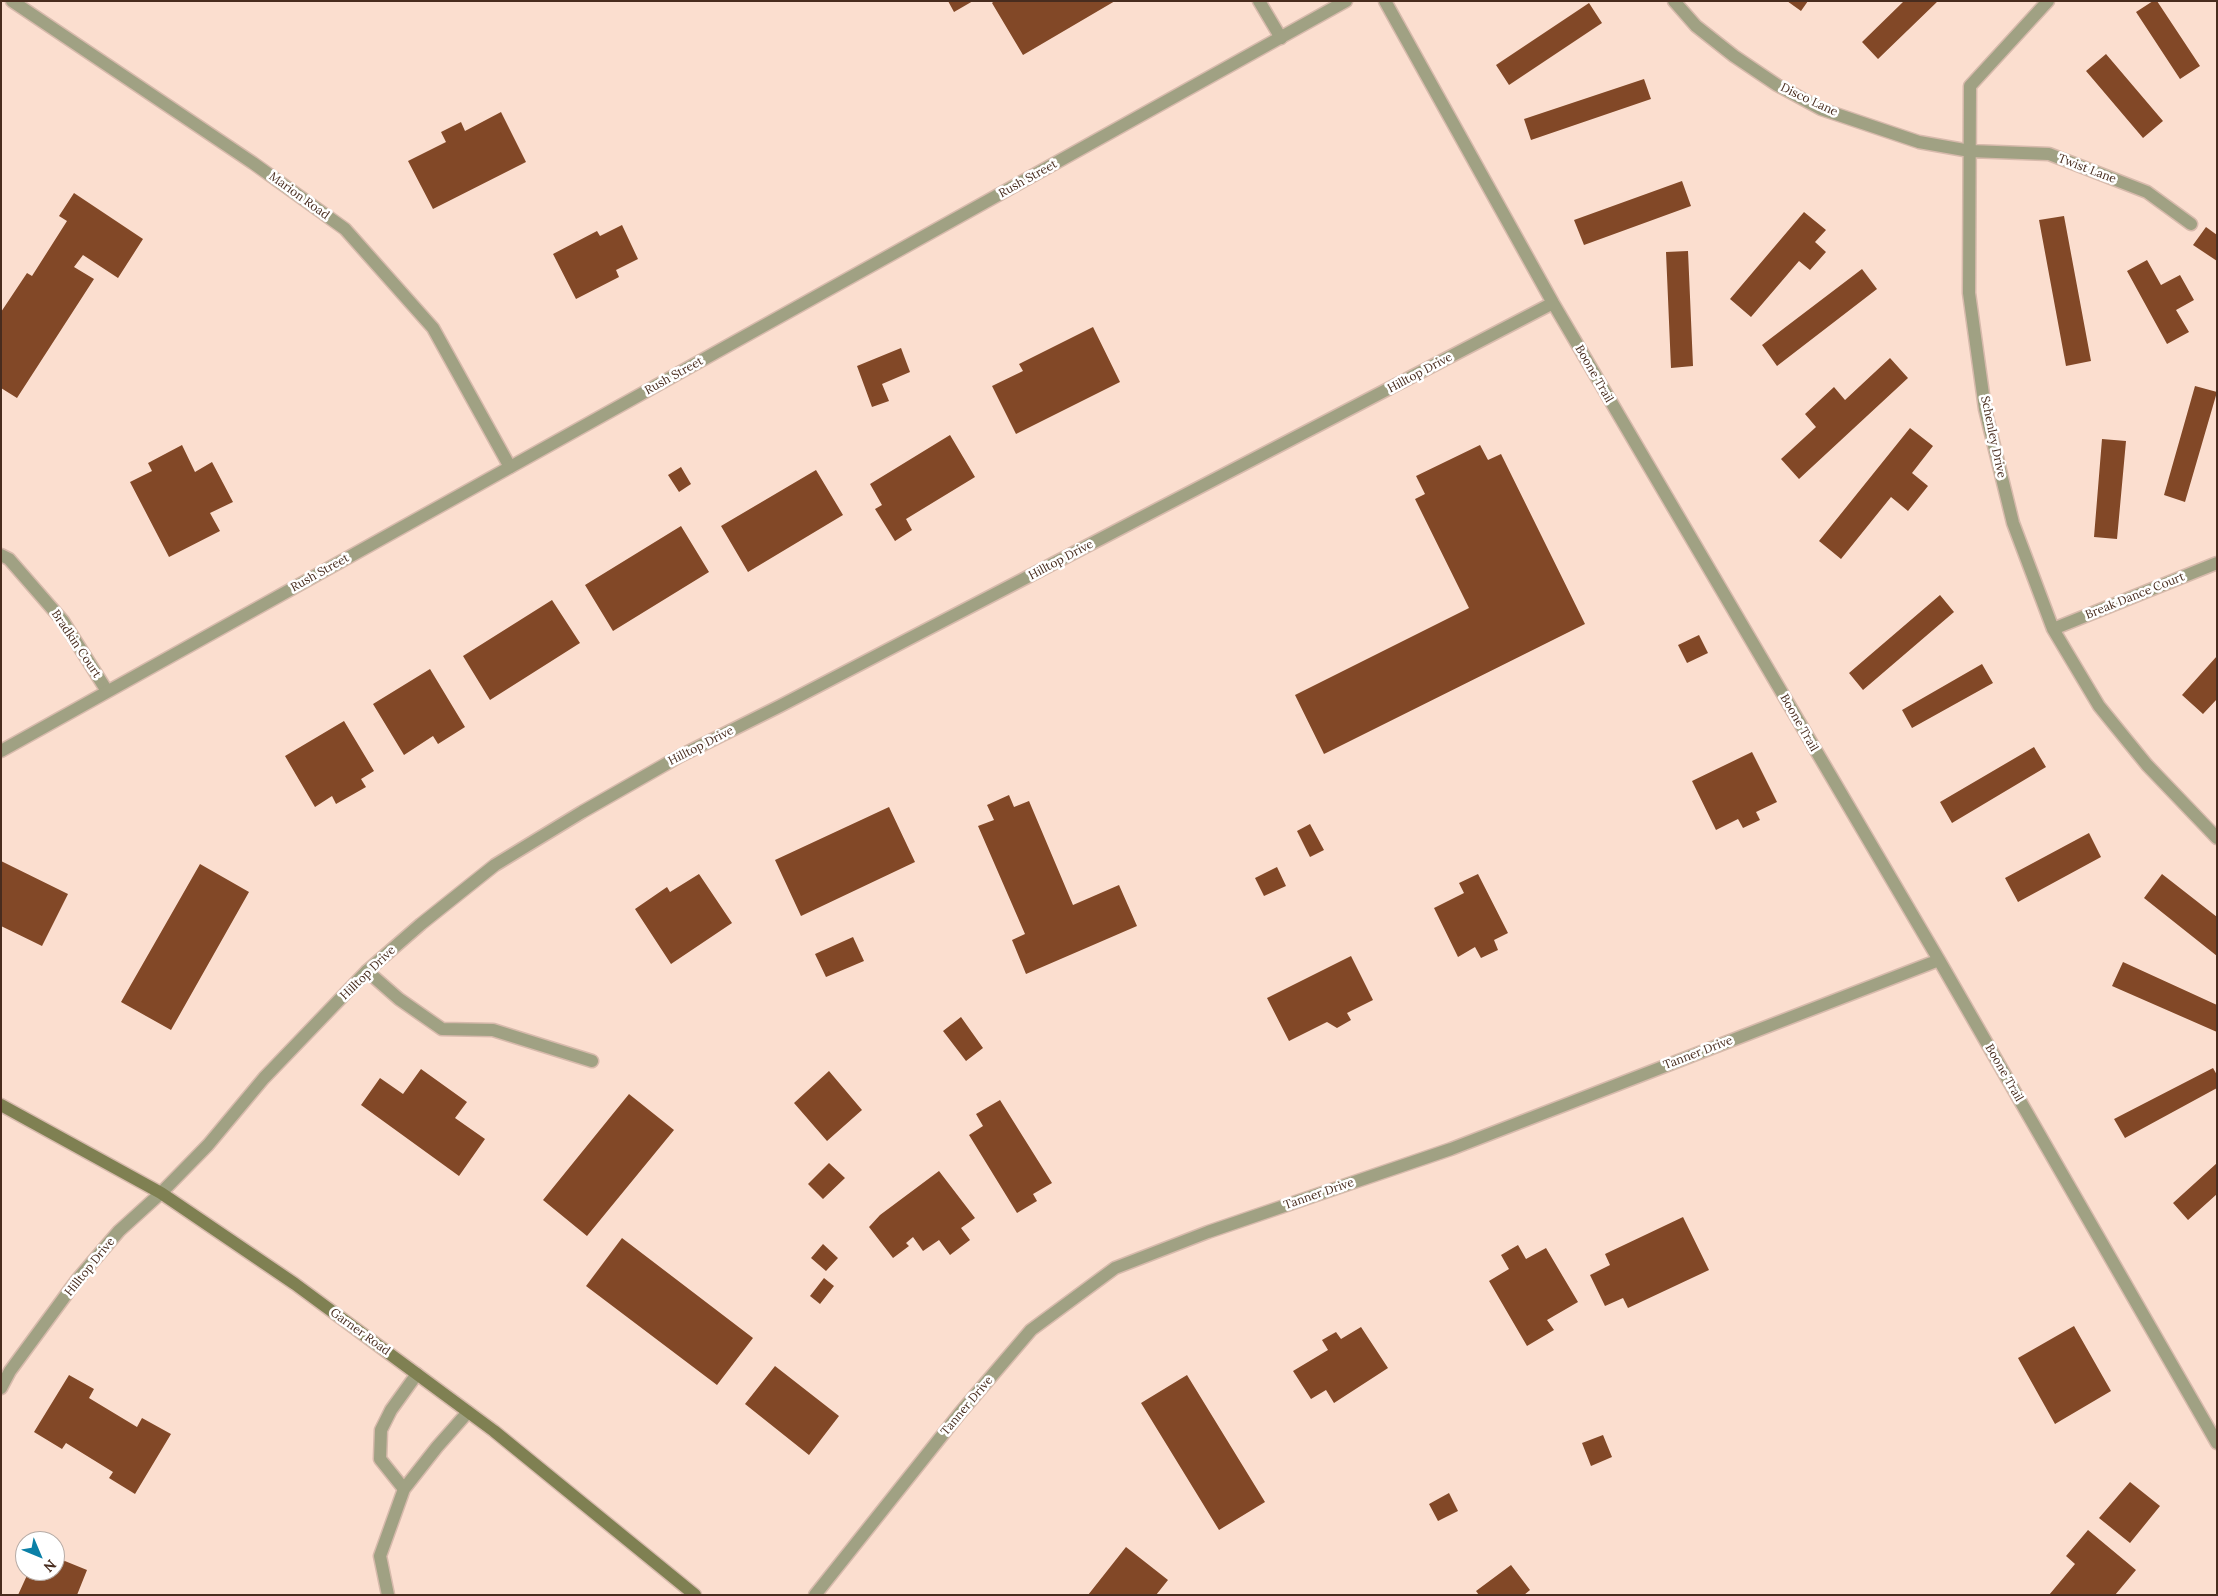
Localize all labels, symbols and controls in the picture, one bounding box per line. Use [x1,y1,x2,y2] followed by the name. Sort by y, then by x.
[1778,80,1840,120] street label: Disco Lane
[2056,151,2118,187] street label: Twist Lane
[996,157,1060,201] street label: Rush Street
[266,169,332,223] street label: Marion Road
[1572,343,1616,405] street label: Boone Trail
[1385,350,1455,396] street label: Hilltop Drive
[642,354,706,398] street label: Rush Street
[1977,395,2009,479] street label: Schenley Drive
[1026,537,1096,583] street label: Hilltop Drive
[288,551,352,595] street label: Rush Street
[2083,570,2187,622] street label: Break Dance Court
[48,607,104,681] street label: Bradkin Court
[1777,692,1821,754] street label: Boone Trail
[666,723,736,769] street label: Hilltop Drive
[337,943,399,1003] street label: Hilltop Drive
[1661,1033,1735,1073] street label: Tanner Drive
[1982,1042,2026,1104] street label: Boone Trail
[1282,1175,1356,1213] street label: Tanner Drive
[62,1235,118,1299] street label: Hilltop Drive
[327,1305,393,1359] street label: Garner Road
[938,1373,996,1439] street label: Tanner Drive
[15,1531,65,1581] north arrow
[40,1556,60,1576] text: N

